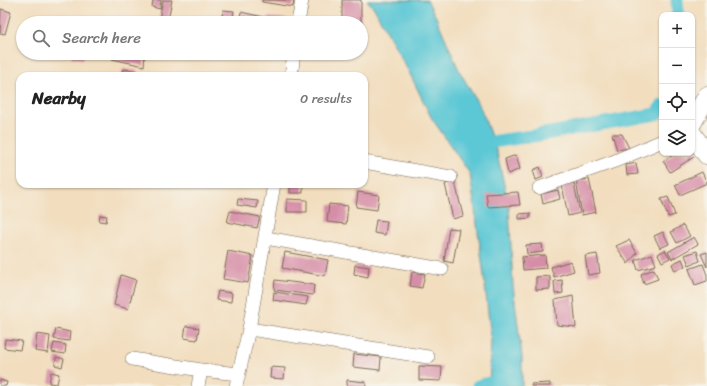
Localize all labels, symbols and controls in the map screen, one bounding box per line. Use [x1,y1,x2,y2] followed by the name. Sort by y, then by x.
[659,12,695,156] map controls
[659,12,695,48] button: +
[16,16,368,60] search box
[62,25,141,51] text: Search here
[30,27,52,49] icon: search
[659,48,695,84] button: −
[32,83,86,113] text: Nearby
[659,84,695,120] button: locate
[300,87,352,110] text: 0 results
[659,120,695,156] button: layers

